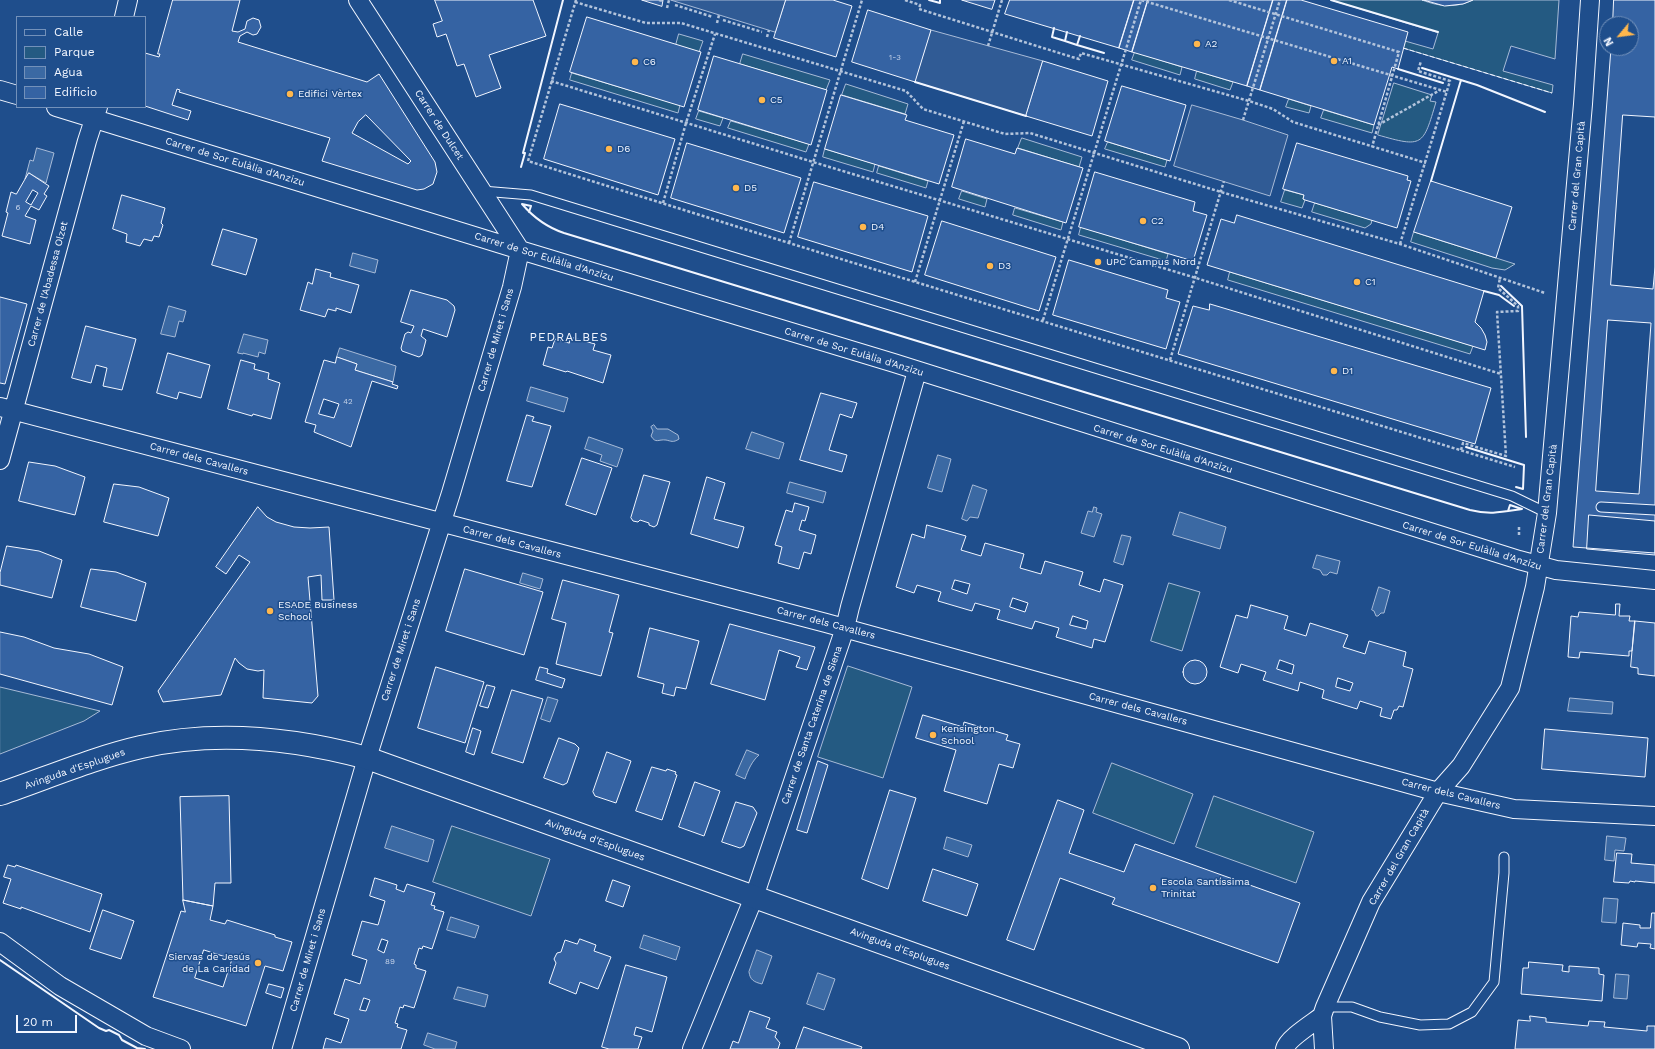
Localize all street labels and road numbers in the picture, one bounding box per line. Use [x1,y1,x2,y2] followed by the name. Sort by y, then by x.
[412,88,466,162] street label: Carrer de Dulcet
[1566,121,1588,231] street label: Carrer del Gran Capità
[164,135,306,189] street label: Carrer de Sor Eulàlia d'Anzizu
[25,220,71,348] street label: Carrer de l'Abadessa Olzet
[473,230,615,284] street label: Carrer de Sor Eulàlia d'Anzizu
[475,287,517,393] street label: Carrer de Miret i Sans
[783,325,925,379] street label: Carrer de Sor Eulàlia d'Anzizu
[1092,422,1234,476] street label: Carrer de Sor Eulàlia d'Anzizu
[148,440,250,478] street label: Carrer dels Cavallers
[1534,444,1560,554] street label: Carrer del Gran Capità
[1401,519,1543,573] street label: Carrer de Sor Eulàlia d'Anzizu
[461,523,563,561] street label: Carrer dels Cavallers
[379,597,423,703] street label: Carrer de Miret i Sans
[775,604,877,642] street label: Carrer dels Cavallers
[779,644,845,806] street label: Carrer de Santa Caterina de Siena
[1087,690,1189,728] street label: Carrer dels Cavallers
[23,746,127,792] street label: Avinguda d'Esplugues
[1400,776,1502,812] street label: Carrer dels Cavallers
[1366,806,1432,908] street label: Carrer del Gran Capità
[543,816,647,864] street label: Avinguda d'Esplugues
[287,907,329,1013] street label: Carrer de Miret i Sans
[848,925,952,973] street label: Avinguda d'Esplugues

